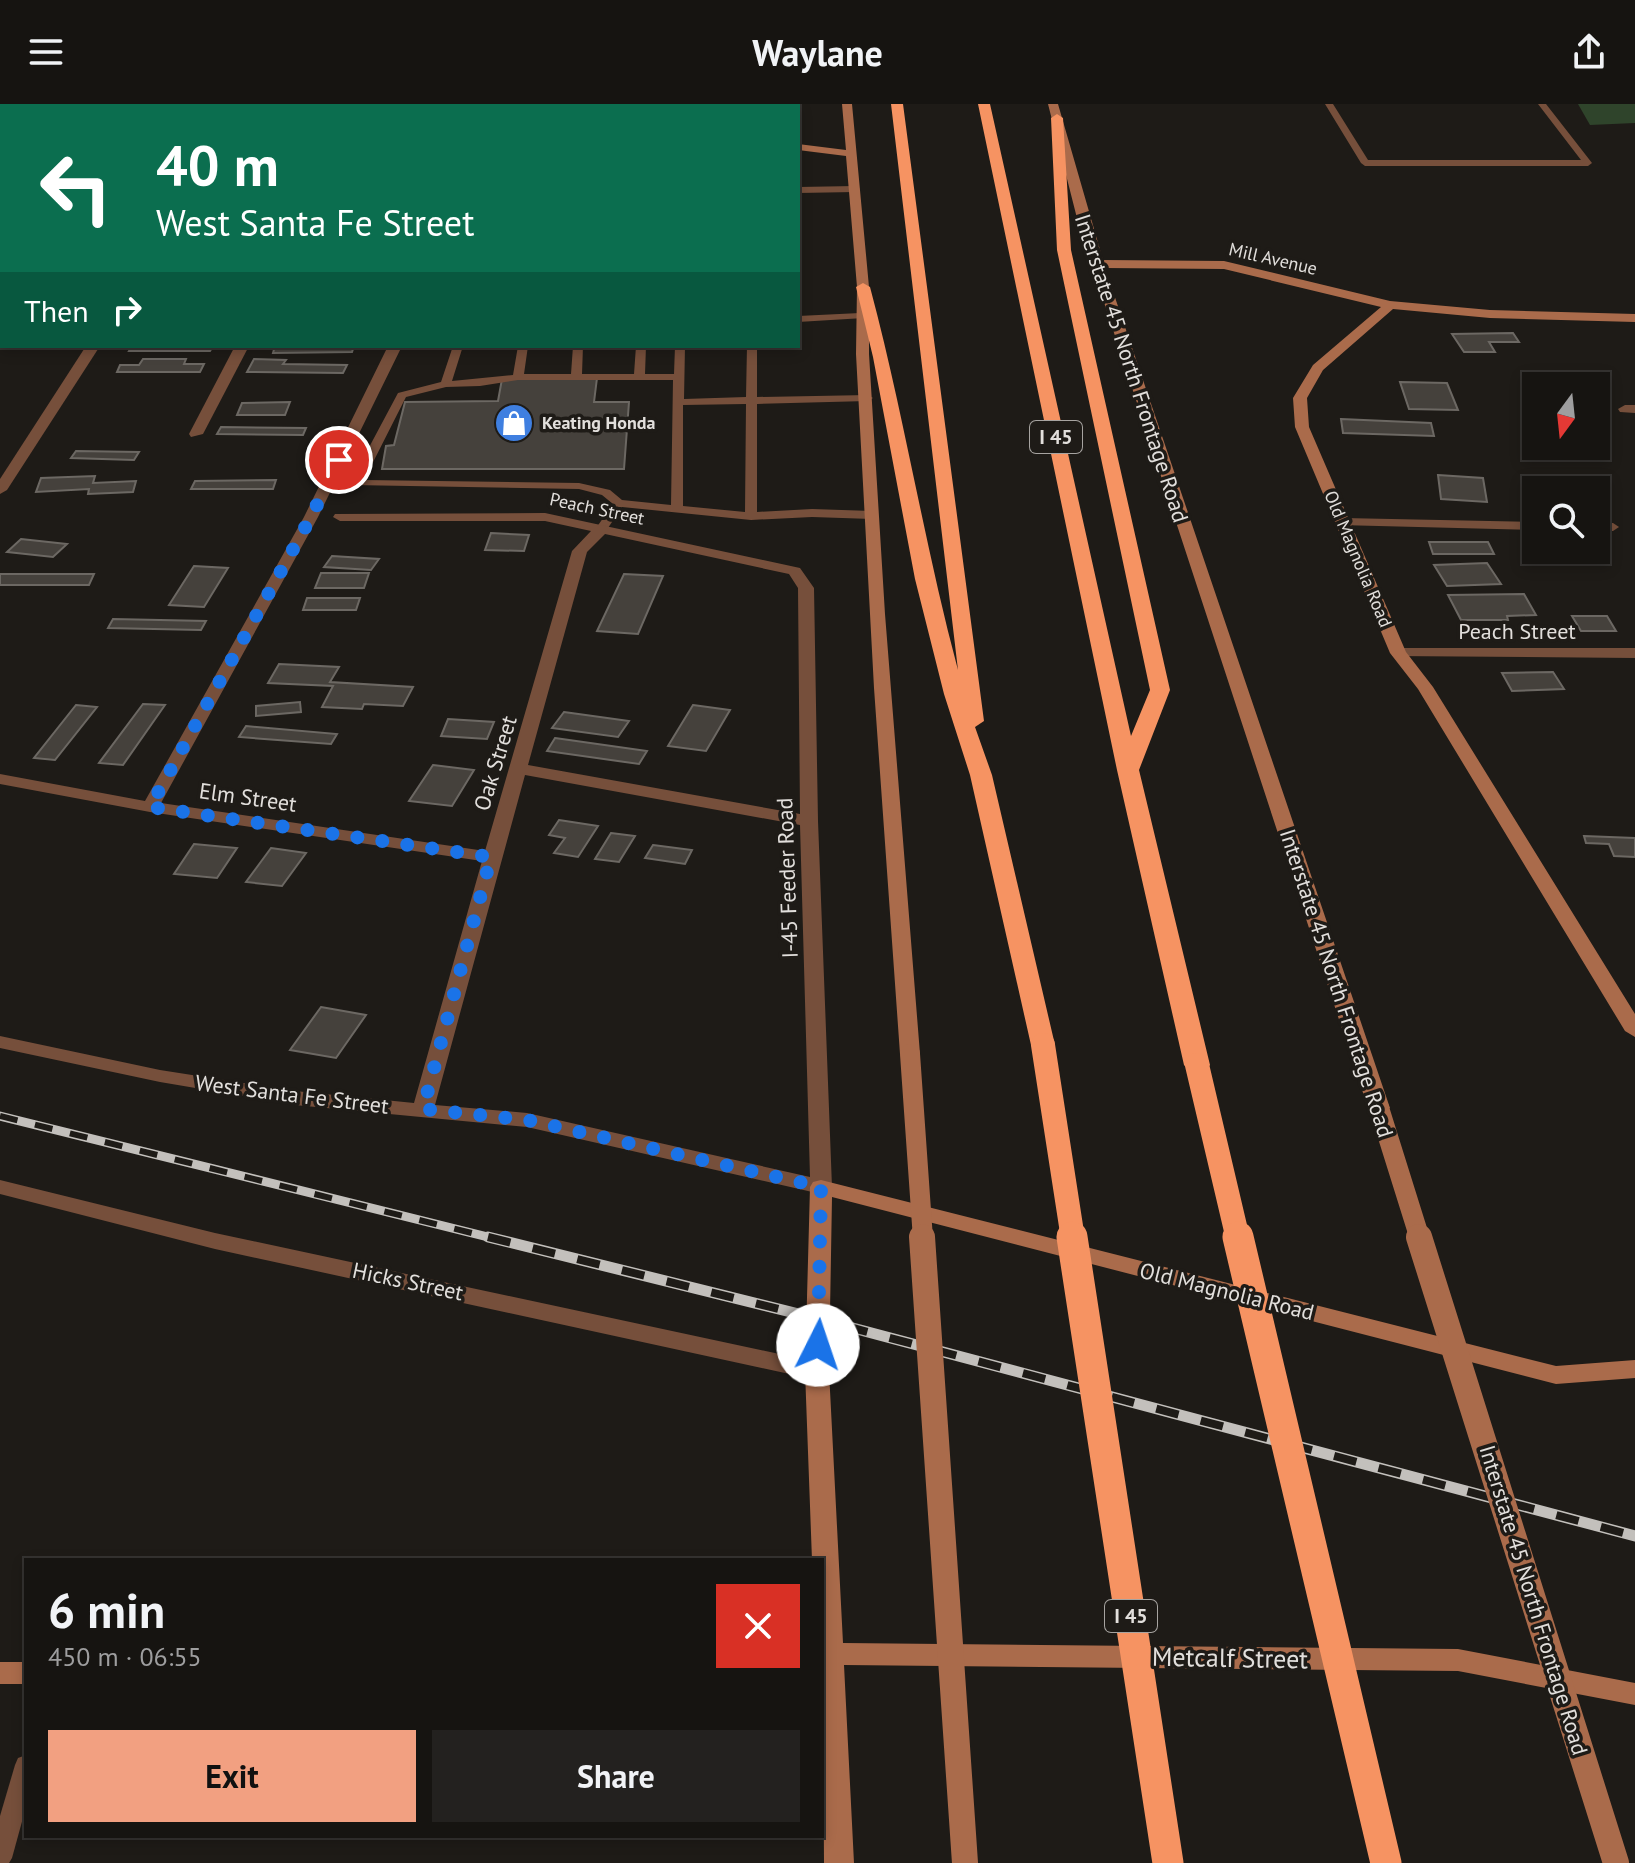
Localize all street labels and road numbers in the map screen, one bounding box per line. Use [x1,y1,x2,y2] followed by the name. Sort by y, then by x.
[1069,210,1195,526] street label: Interstate 45 North Frontage Road
[1227,237,1320,280] street label: Mill Avenue
[1030,421,1082,453] road number: I 45
[548,487,647,530] street label: Peach Street
[1319,487,1398,631] street label: Old Magnolia Road
[1458,617,1576,645] street label: Peach Street
[467,712,523,814] street label: Oak Street
[197,776,299,818] street label: Elm Street
[770,797,804,959] street label: I-45 Feeder Road
[1274,825,1400,1141] street label: Interstate 45 North Frontage Road
[194,1068,391,1120] street label: West Santa Fe Street
[350,1256,466,1306] street label: Hicks Street
[1137,1256,1317,1326] street label: Old Magnolia Road
[1473,1442,1595,1758] street label: Interstate 45 North Frontage Road
[1105,1600,1157,1632] road number: I 45
[1152,1640,1309,1675] street label: Metcalf Street

